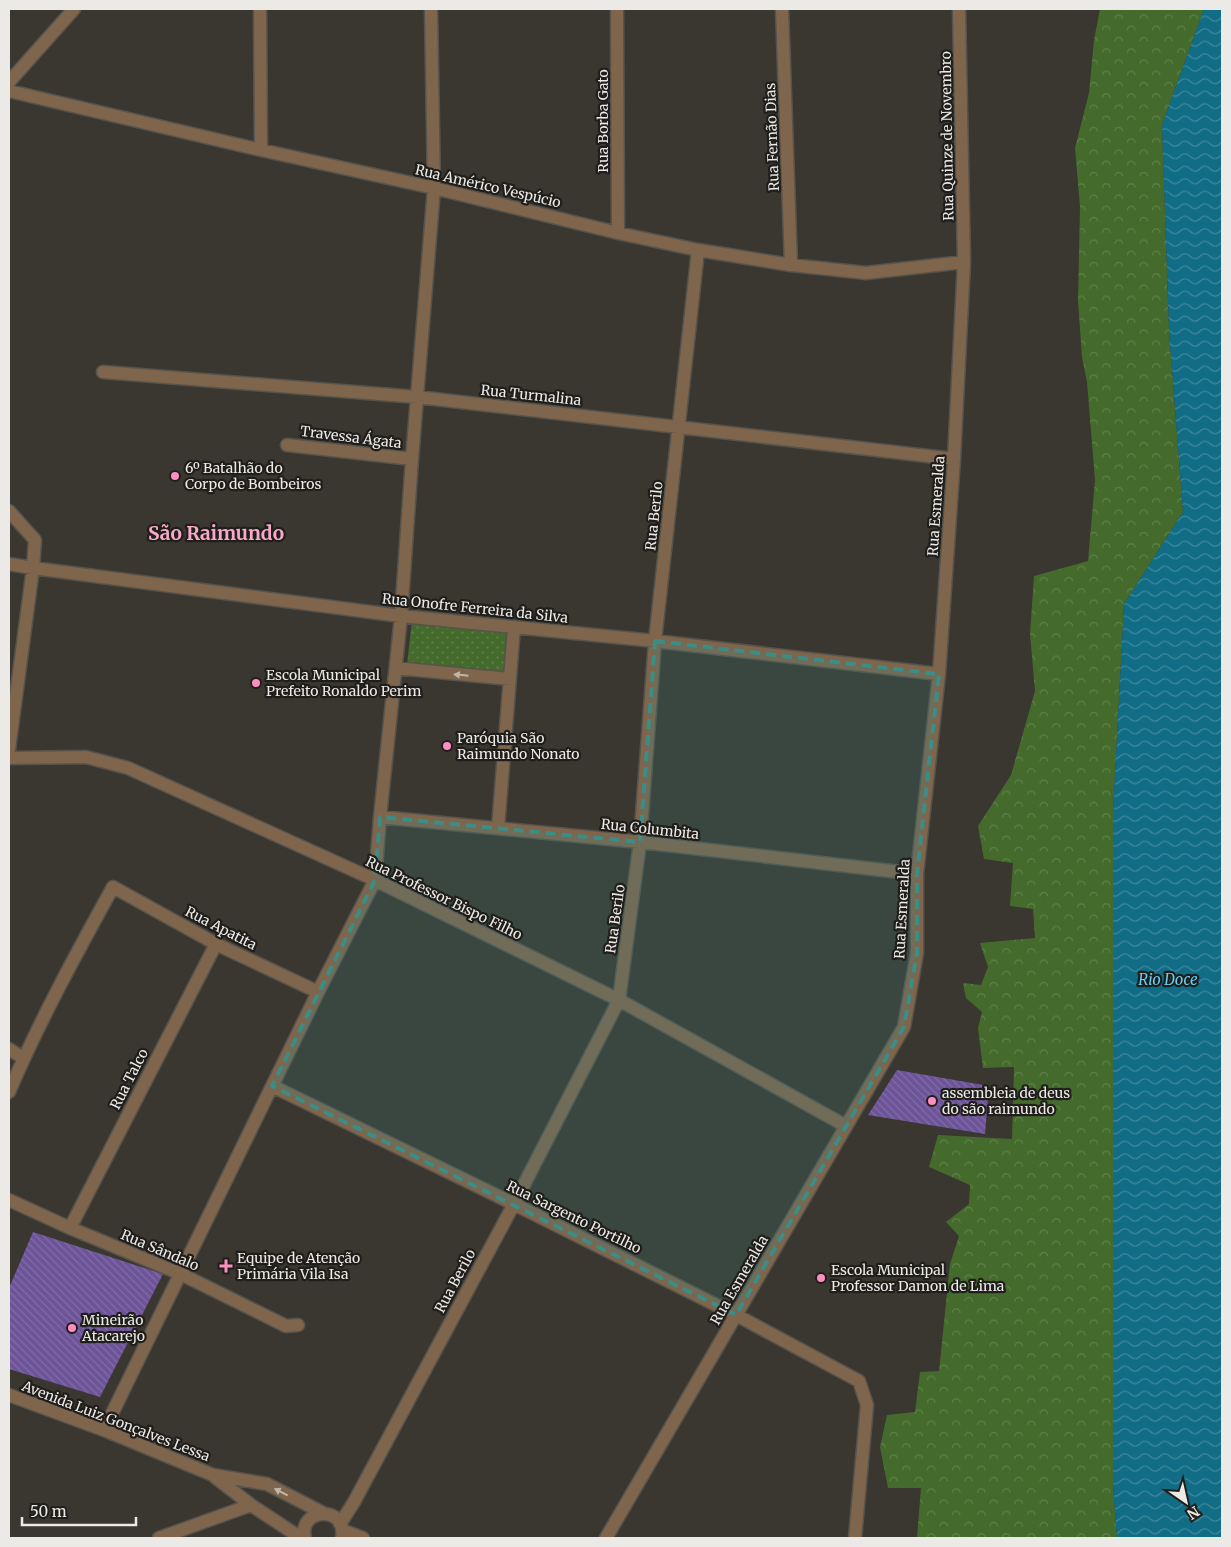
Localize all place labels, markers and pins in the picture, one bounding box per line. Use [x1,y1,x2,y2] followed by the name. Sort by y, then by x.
[185,459,321,493] place label: 6º Batalhão do Corpo de Bombeiros
[169,470,181,482] marker: 6º Batalhão do Corpo de Bombeiros
[266,666,422,700] place label: Escola Municipal Prefeito Ronaldo Perim
[250,677,262,689] marker: Escola Municipal Prefeito Ronaldo Perim
[457,729,579,763] place label: Paróquia São Raimundo Nonato
[441,740,453,752] marker: Paróquia São Raimundo Nonato
[942,1084,1070,1118] place label: assembleia de deus do são raimundo
[926,1095,938,1107] marker: assembleia de deus do são raimundo
[237,1249,360,1283] place label: Equipe de Atenção Primária Vila Isa
[219,1259,233,1273] marker: Equipe de Atenção Primária Vila Isa
[831,1261,1005,1295] place label: Escola Municipal Professor Damon de Lima
[815,1272,827,1284] marker: Escola Municipal Professor Damon de Lima
[81,1311,145,1345] place label: Mineirão Atacarejo
[66,1322,78,1334] marker: Mineirão Atacarejo

